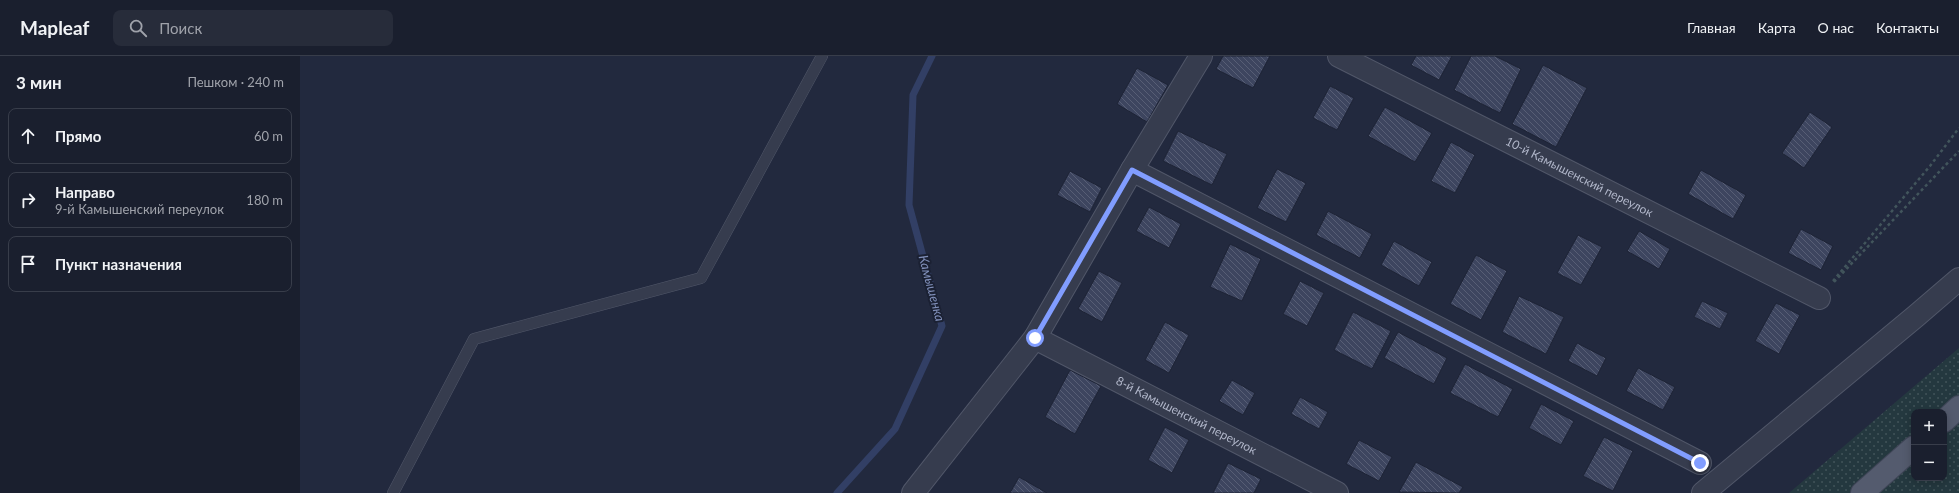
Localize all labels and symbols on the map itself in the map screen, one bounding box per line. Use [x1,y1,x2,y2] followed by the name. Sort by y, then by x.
[1503,133,1656,220] street label: 10-й Камышенский переулок
[915,253,949,323] water label: Камышенка
[1026,329,1044,347] route start
[1114,373,1260,458] street label: 8-й Камышенский переулок
[1691,454,1709,472] route end

